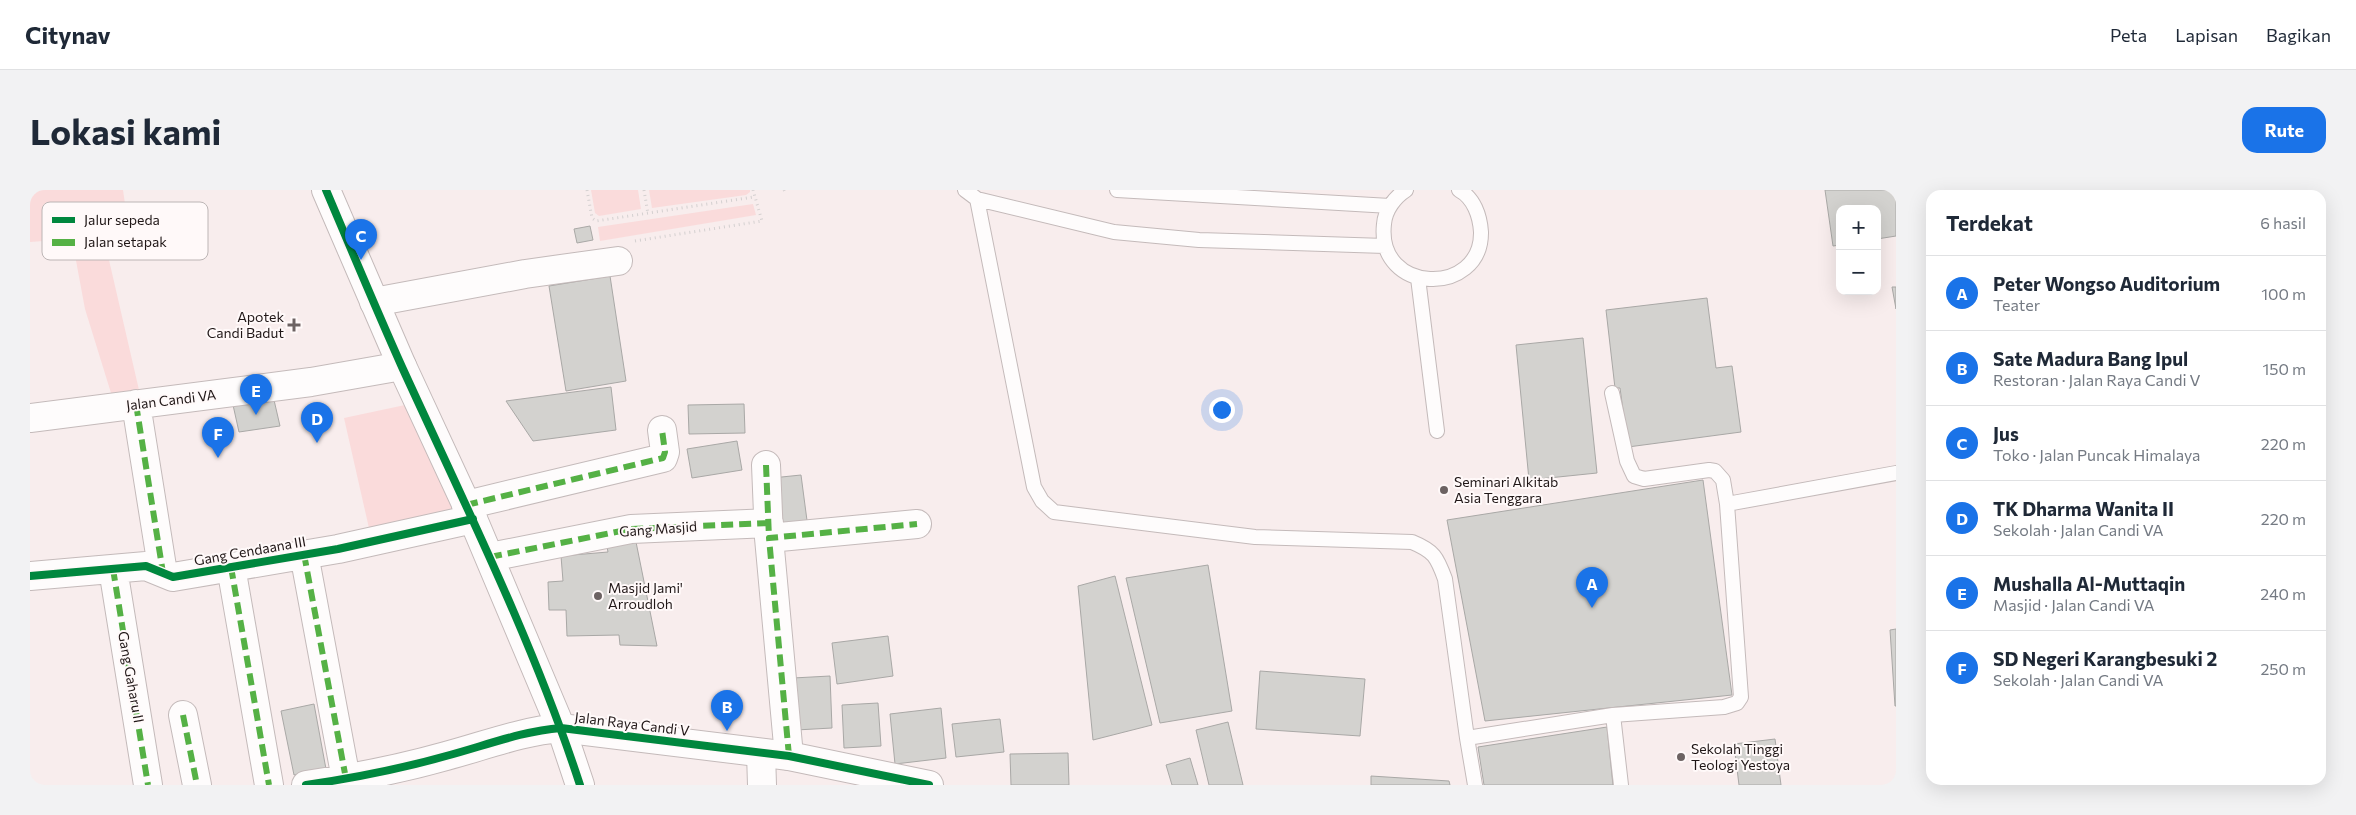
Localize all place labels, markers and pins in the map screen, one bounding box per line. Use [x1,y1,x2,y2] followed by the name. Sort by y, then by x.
[345,219,377,260] pin: C
[207,308,284,341] place label: Apotek Candi Badut
[288,319,300,331] marker: Apotek Candi Badut
[240,374,272,415] pin: E
[301,402,333,443] pin: D
[202,417,234,458] pin: F
[1454,473,1558,506] place label: Seminari Alkitab Asia Tenggara
[1438,484,1450,496] marker: Seminari Alkitab Asia Tenggara
[1576,567,1608,608] pin: A
[608,579,683,612] place label: Masjid Jami' Arroudloh
[592,590,604,602] marker: Masjid Jami' Arroudloh
[711,690,743,731] pin: B
[1691,740,1790,773] place label: Sekolah Tinggi Teologi Yestoya
[1675,751,1687,763] marker: Sekolah Tinggi Teologi Yestoya

